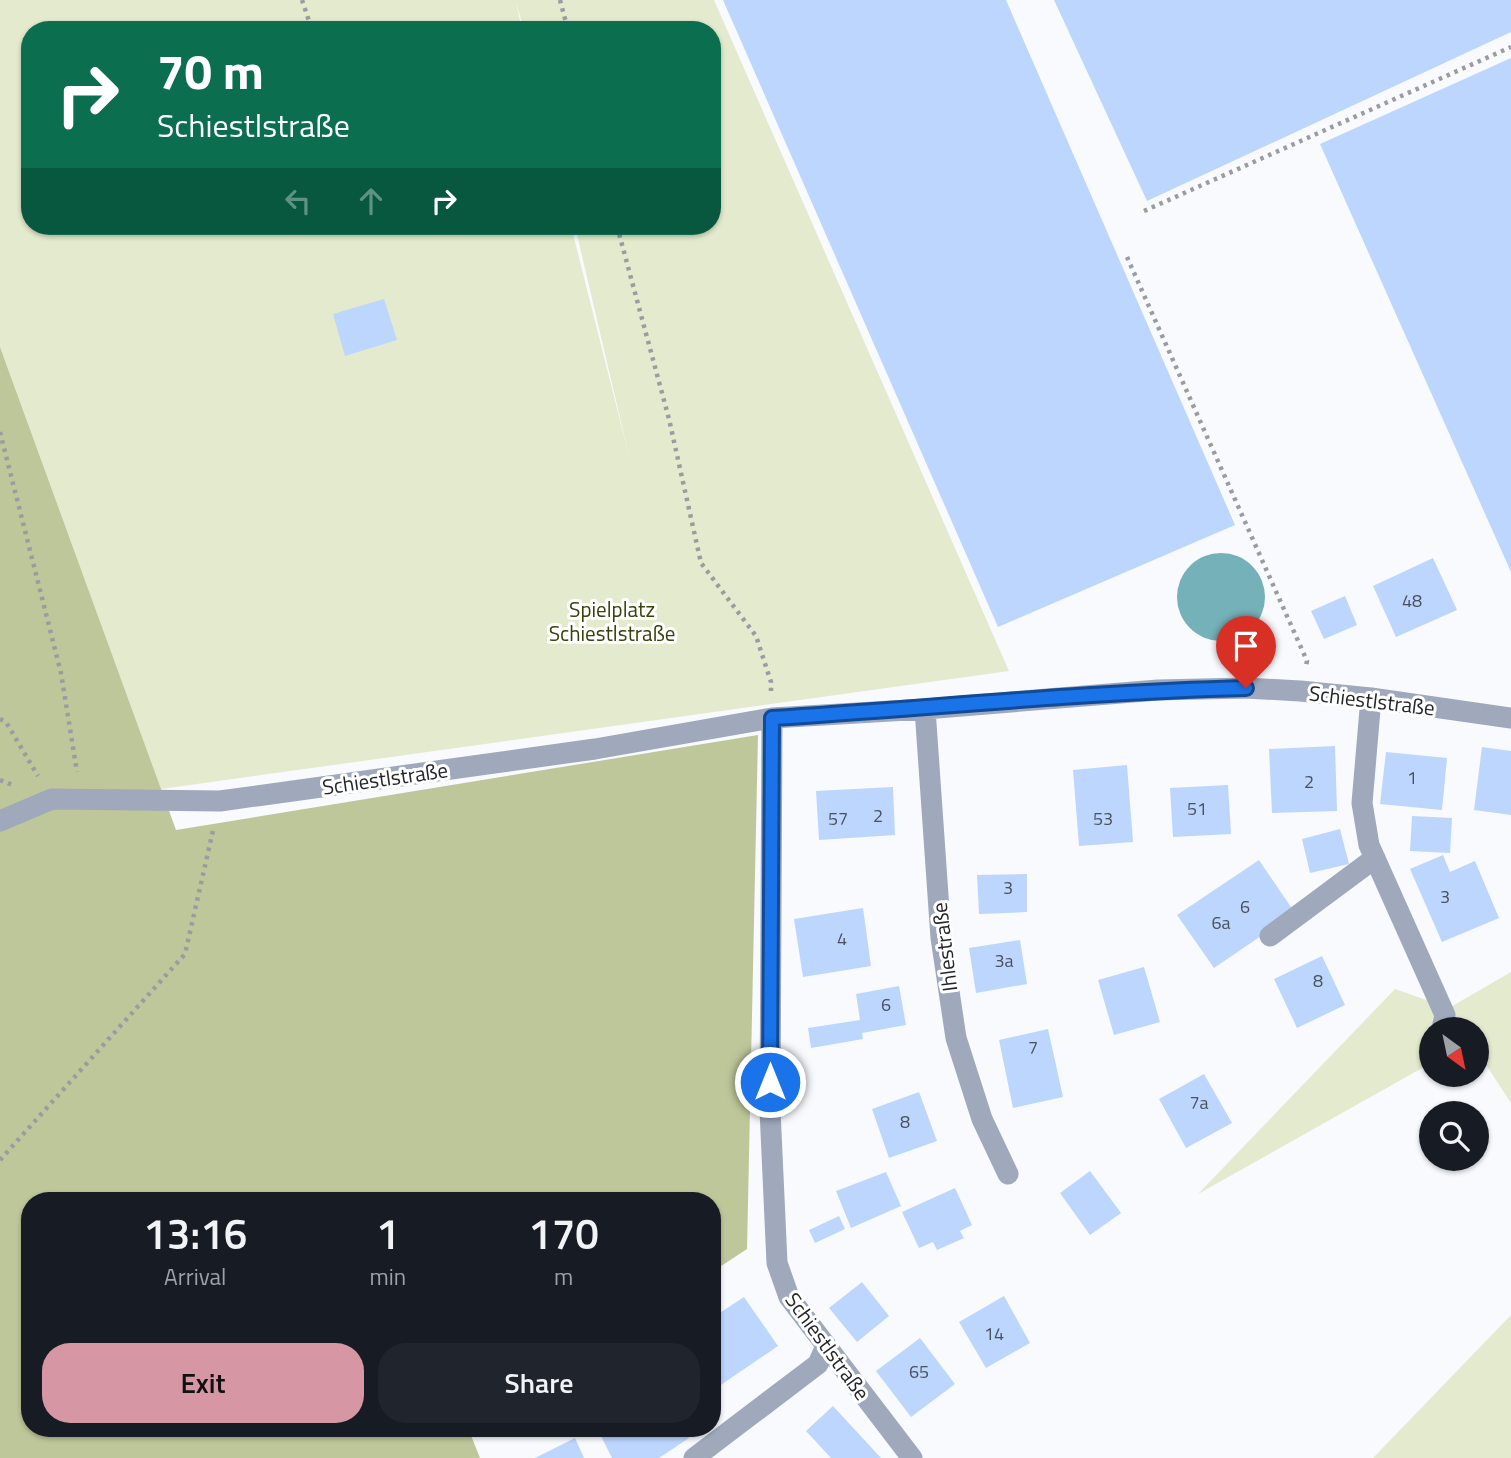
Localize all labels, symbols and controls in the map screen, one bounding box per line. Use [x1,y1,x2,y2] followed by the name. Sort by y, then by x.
[157,33,264,108] text: 70 m
[42,49,133,140] icon: right
[157,101,350,149] text: Schiestlstraße
[279,182,317,220] icon: left
[352,182,390,220] icon: ahead
[425,182,463,220] icon: right
[1402,587,1422,614] house number: 48
[549,593,675,649] park label: Spielplatz Schiestlstraße
[1216,616,1276,688] pin
[1227,627,1265,665] icon: arrive
[1307,676,1437,724] street label: Schiestlstraße
[320,753,450,803] street label: Schiestlstraße
[1407,764,1417,791] house number: 1
[1304,768,1314,795] house number: 2
[1187,795,1207,822] house number: 51
[873,802,883,829] house number: 2
[828,805,848,832] house number: 57
[1093,805,1113,832] house number: 53
[1003,874,1013,901] house number: 3
[1440,883,1450,910] house number: 3
[1240,893,1250,920] house number: 6
[923,901,965,993] street label: Ihlestraße
[1211,909,1231,936] house number: 6a
[837,925,847,952] house number: 4
[994,947,1014,974] house number: 3a
[1313,967,1323,994] house number: 8
[881,991,891,1018] house number: 6
[1419,1017,1489,1087] north arrow
[1419,1017,1489,1171] map controls
[1028,1034,1038,1061] house number: 7
[733,1045,807,1119] position arrow
[1189,1089,1209,1116] house number: 7a
[1419,1101,1489,1171] button: search
[900,1108,910,1135] house number: 8
[143,1201,247,1265] text: 13:16
[376,1201,400,1265] text: 1
[528,1201,599,1265] text: 170
[164,1259,226,1294] text: Arrival
[369,1259,406,1294] text: min
[554,1259,573,1294] text: m
[778,1285,878,1407] street label: Schiestlstraße
[984,1320,1004,1347] house number: 14
[42,1343,364,1423] button: Exit
[378,1343,700,1423] button: Share
[909,1358,929,1385] house number: 65

